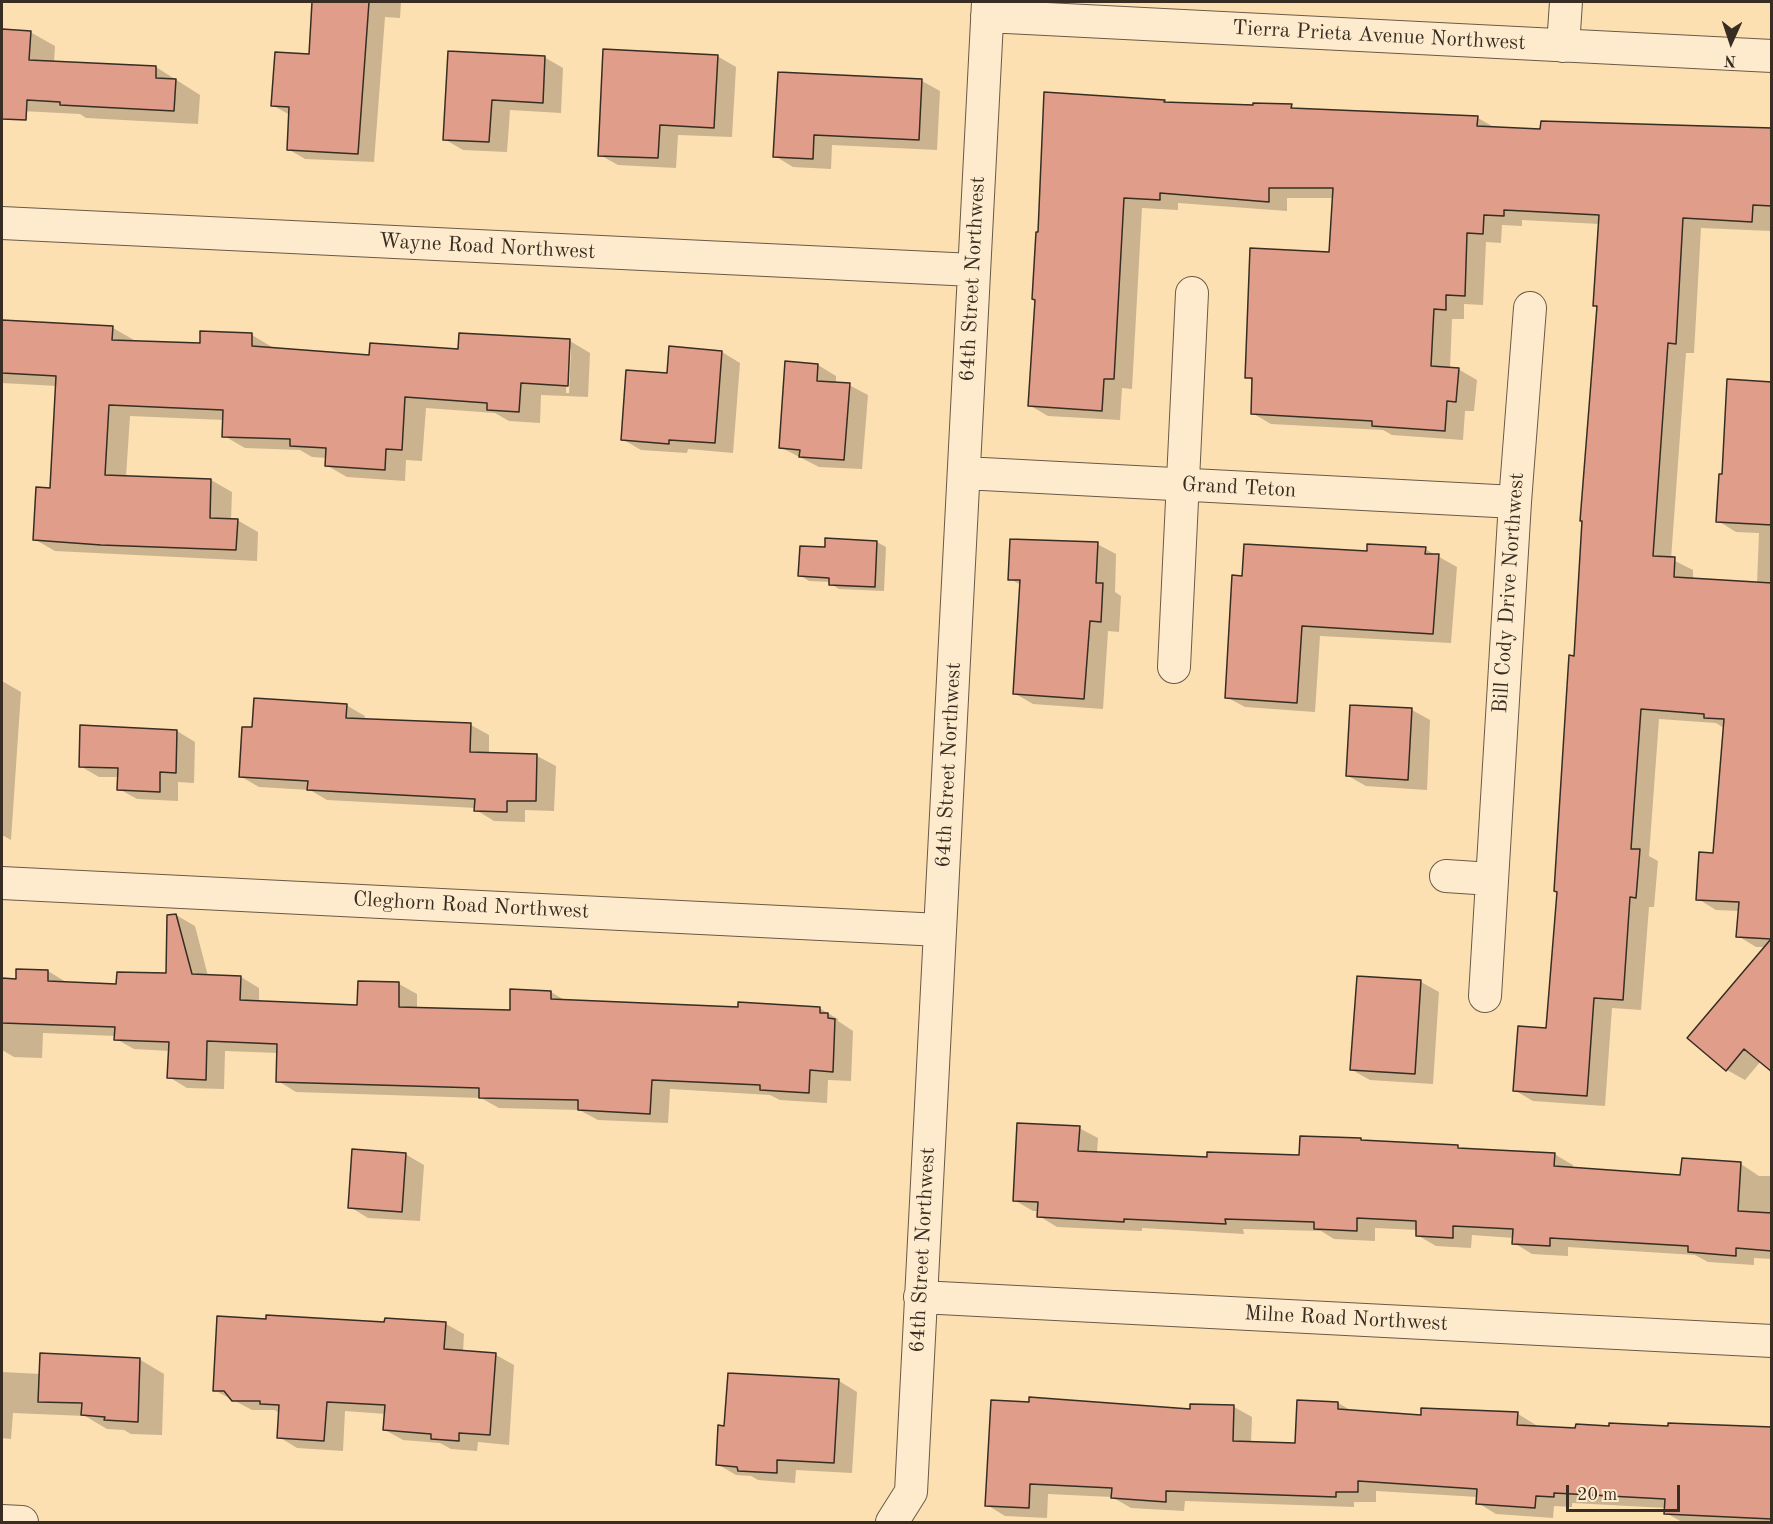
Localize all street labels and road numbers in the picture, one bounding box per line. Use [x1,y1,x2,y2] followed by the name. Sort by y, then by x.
[1232,16,1526,56] street label: Tierra Prieta Avenue Northwest
[955,176,991,382] street label: 64th Street Northwest
[378,229,596,265] street label: Wayne Road Northwest
[1181,472,1297,504] street label: Grand Teton
[1488,472,1530,714] street label: Bill Cody Drive Northwest
[931,662,967,868] street label: 64th Street Northwest
[352,887,590,925] street label: Cleghorn Road Northwest
[905,1147,941,1353] street label: 64th Street Northwest
[1244,1301,1448,1337] street label: Milne Road Northwest

